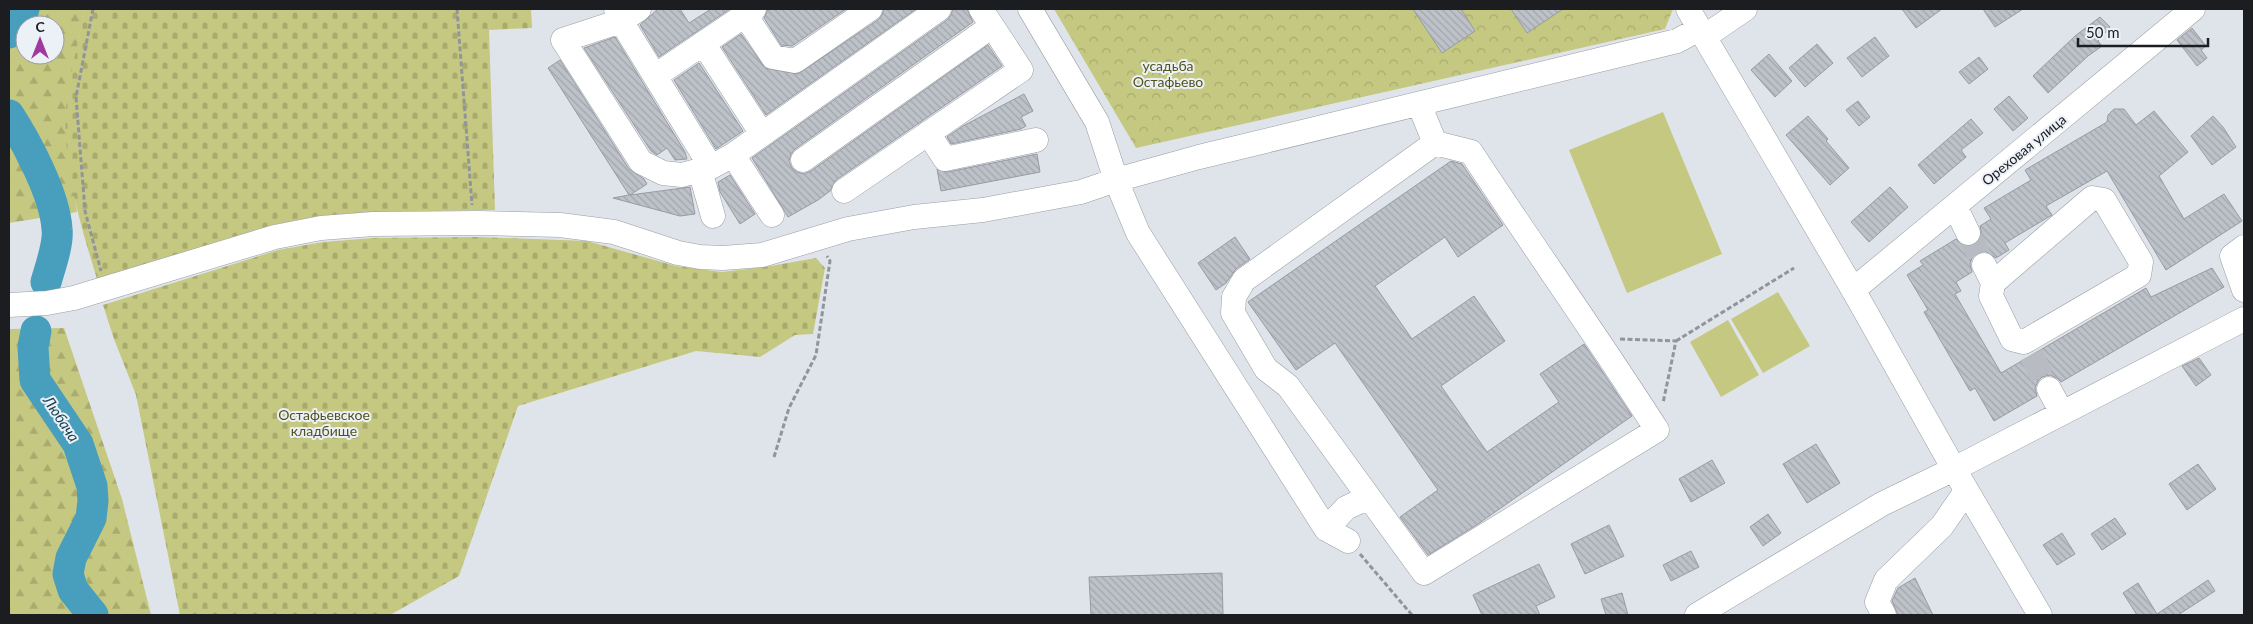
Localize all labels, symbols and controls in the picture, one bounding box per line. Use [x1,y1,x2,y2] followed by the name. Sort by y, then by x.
[15,15,65,65] north arrow
[2078,15,2208,47] scale bar
[35,18,45,35] text: С
[2086,23,2120,41] text: 50 m
[1133,57,1203,90] park label: усадьба Остафьево
[1978,110,2069,189] street label: Ореховая улица
[40,391,84,445] water label: Любача
[278,406,370,439] park label: Остафьевское кладбище

